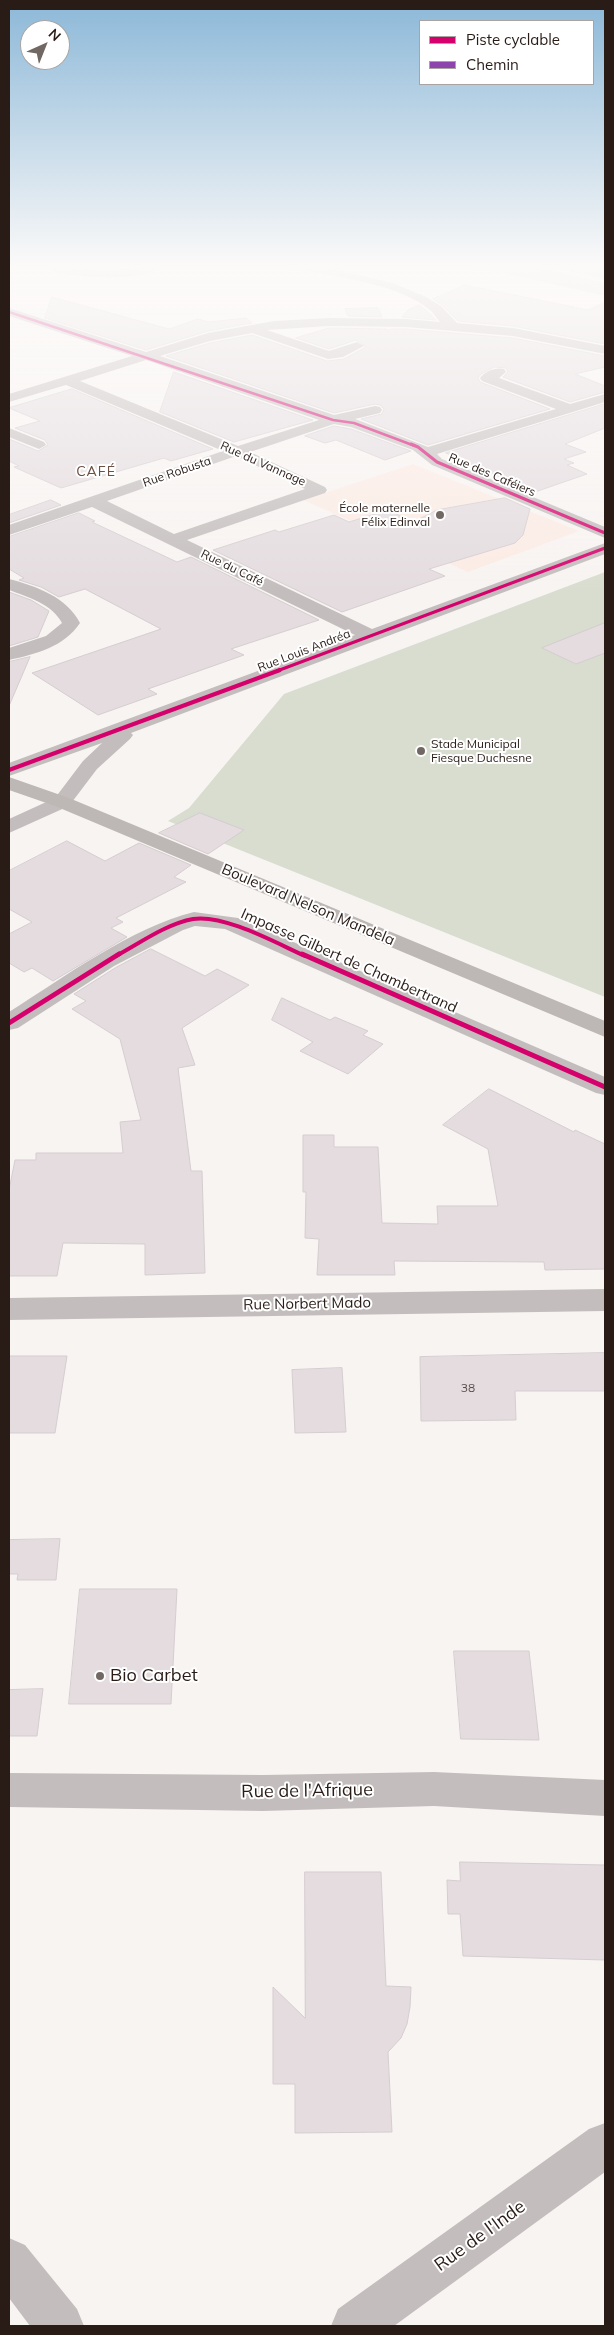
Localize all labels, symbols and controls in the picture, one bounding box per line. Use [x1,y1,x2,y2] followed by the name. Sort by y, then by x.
[20,20,70,70] north arrow
[419,20,594,85] legend
[45,25,65,45] text: N
[466,30,560,49] text: Piste cyclable
[466,55,519,74] text: Chemin
[218,439,308,489] street label: Rue du Vannage
[446,450,538,500] street label: Rue des Caféiers
[141,454,213,490] street label: Rue Robusta
[76,464,116,480] district label: CAFÉ
[339,501,430,529] place label: École maternelle Félix Edinval
[434,509,446,521] marker: École maternelle Félix Edinval
[198,547,266,589] street label: Rue du Café
[256,627,352,675] street label: Rue Louis Andréa
[431,737,532,765] place label: Stade Municipal Fiesque Duchesne
[415,745,427,757] marker: Stade Municipal Fiesque Duchesne
[219,860,397,950] street label: Boulevard Nelson Mandela
[238,905,460,1017] street label: Impasse Gilbert de Chambertrand
[243,1294,371,1314] street label: Rue Norbert Mado
[461,1381,475,1395] house number: 38
[110,1665,198,1687] place label: Bio Carbet
[94,1670,106,1682] marker: Bio Carbet
[241,1779,373,1803] street label: Rue de l'Afrique
[430,2196,530,2276] street label: Rue de l'Inde

